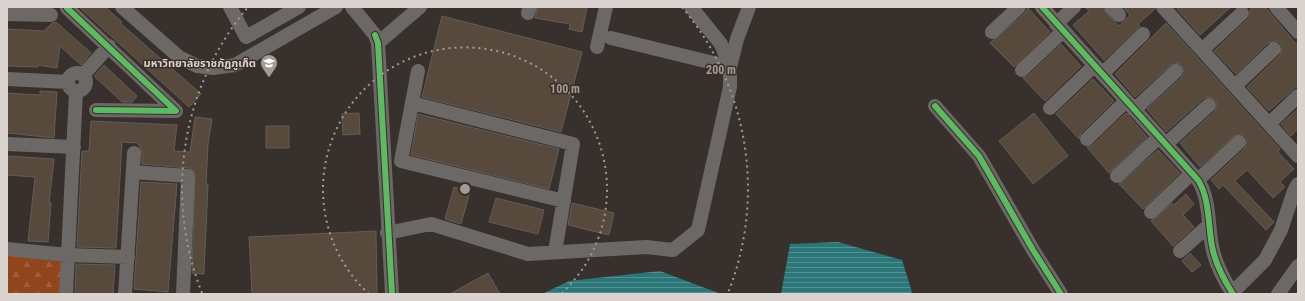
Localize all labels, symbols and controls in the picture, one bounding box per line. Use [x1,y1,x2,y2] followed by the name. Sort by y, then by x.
[259,53,279,78] school or university icon: มหาวิทยาลัยราชภัฏภูเก็ต
[144,57,256,70] place label: มหาวิทยาลัยราชภัฏภูเก็ต
[706,63,736,77] text: 200 m
[550,82,580,96] text: 100 m
[458,182,472,196] centre of rings

